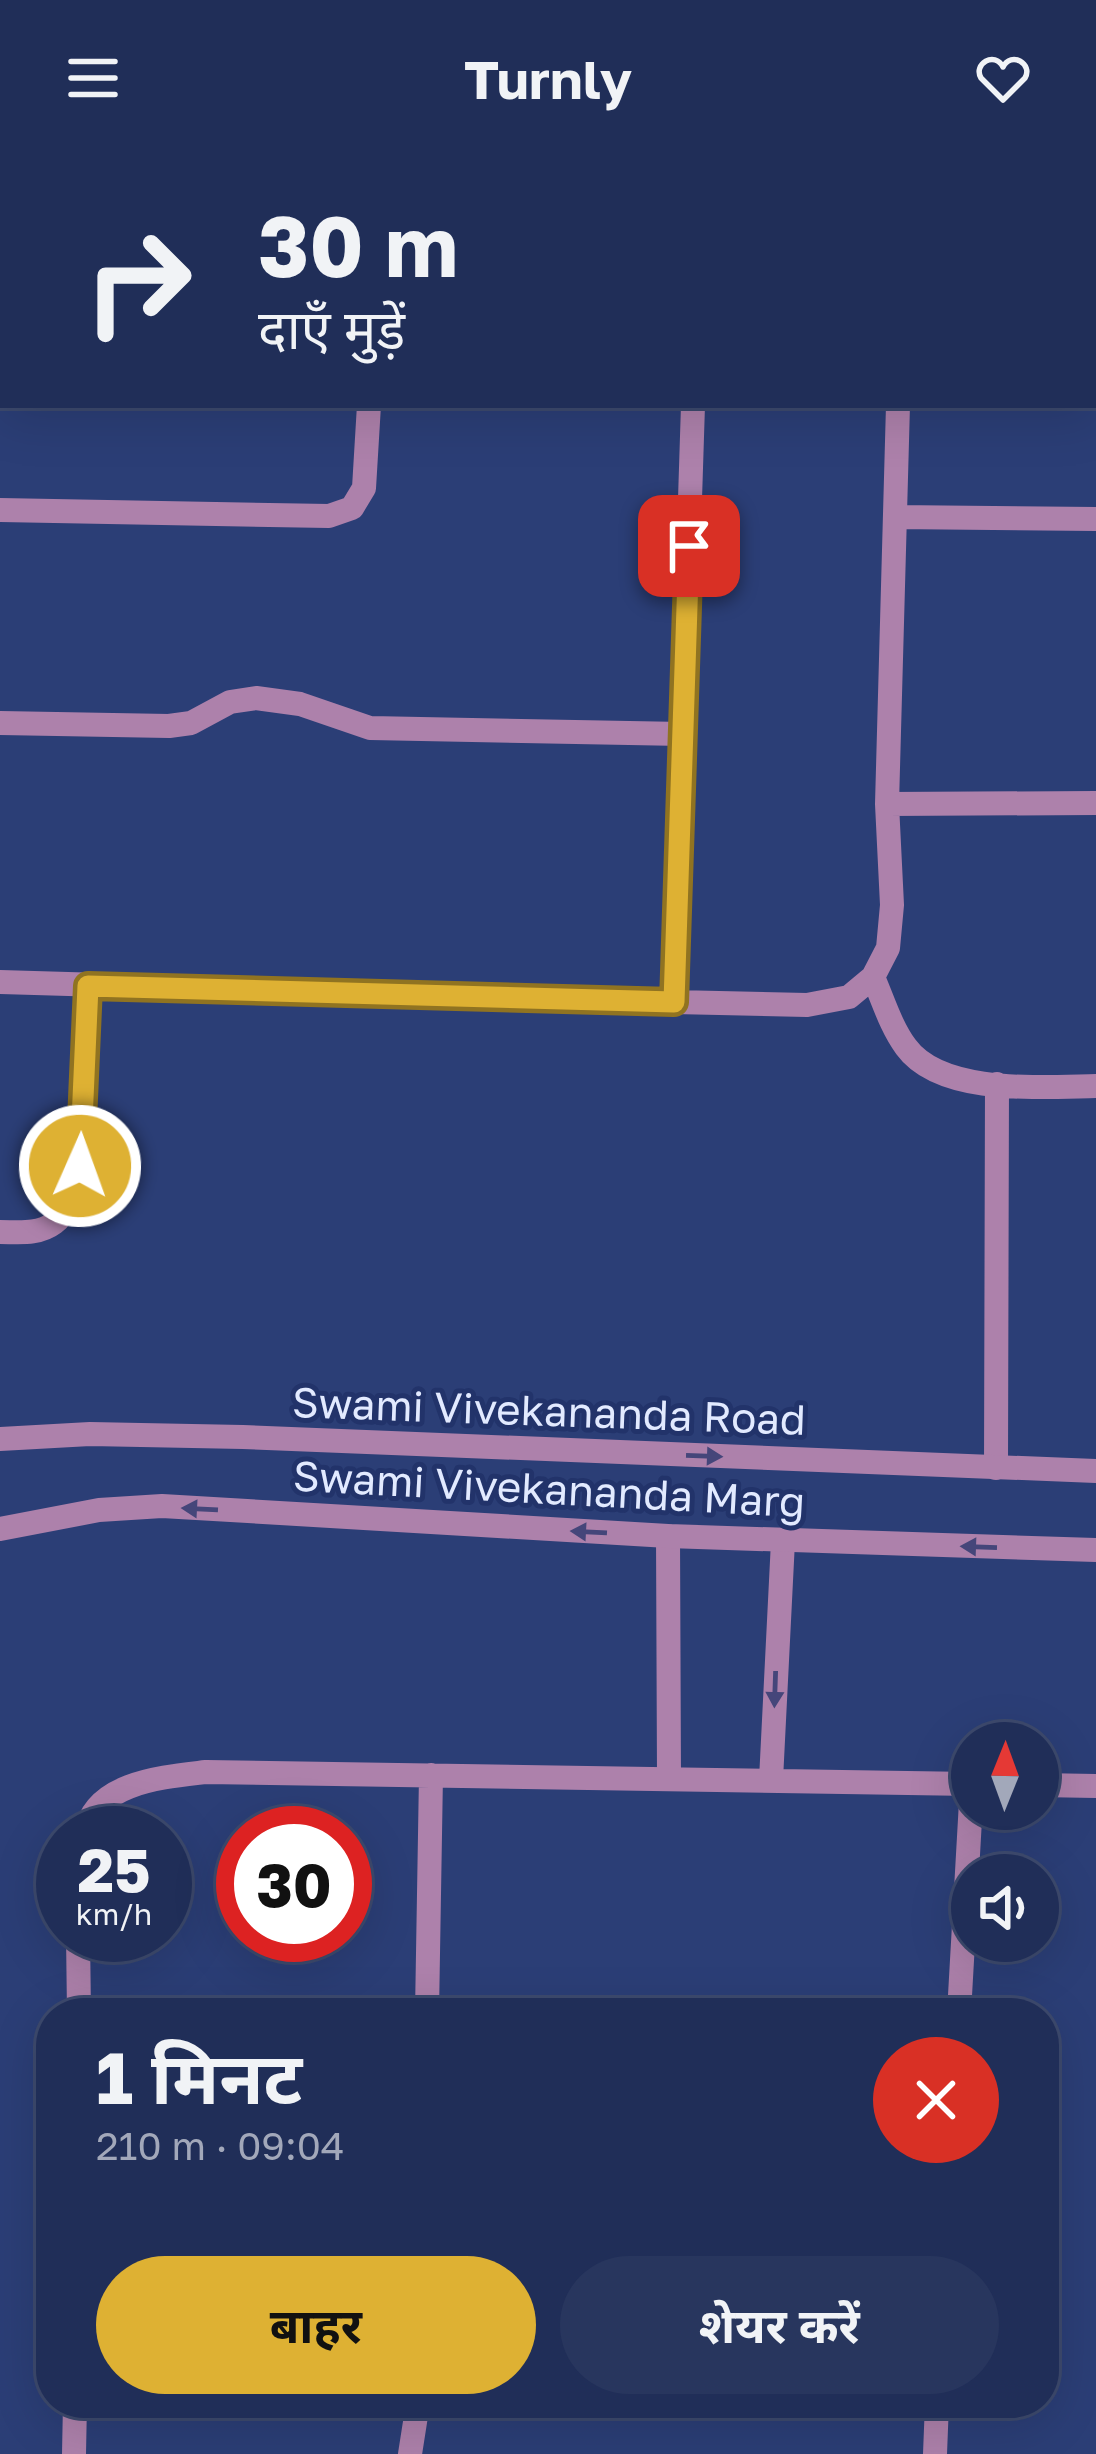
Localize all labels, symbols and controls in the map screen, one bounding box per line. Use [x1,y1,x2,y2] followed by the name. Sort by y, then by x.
[60,45,126,111] icon: menu
[970,45,1036,111] icon: heart
[464,46,632,111] text: Turnly
[258,195,458,295] text: 30 m
[60,204,216,360] icon: right
[258,296,405,361] text: दाएँ मुड़ें
[638,495,740,597] pin
[656,513,722,579] icon: arrive
[17,1103,143,1229] position arrow
[291,1376,807,1444] street label: Swami Vivekananda Road
[686,1447,724,1466] one-way arrow
[292,1450,806,1526] street label: Swami Vivekananda Marg
[181,1499,218,1518] one-way arrow
[570,1522,607,1541] one-way arrow
[959,1537,997,1556] one-way arrow
[765,1671,784,1709] one-way arrow
[951,1722,1059,1830] north arrow
[951,1722,1059,1962] map controls
[216,1806,372,1962] speed limit sign: 30
[77,1833,151,1905] text: 25
[951,1854,1059,1962] button: sound
[76,1896,152,1932] text: km/h
[96,2033,302,2120] text: 1 मिनट
[873,2037,999,2163] button: close
[96,2122,345,2169] text: 210 m · 09:04
[96,2256,536,2394] button: बाहर
[560,2256,999,2394] button: शेयर करें

